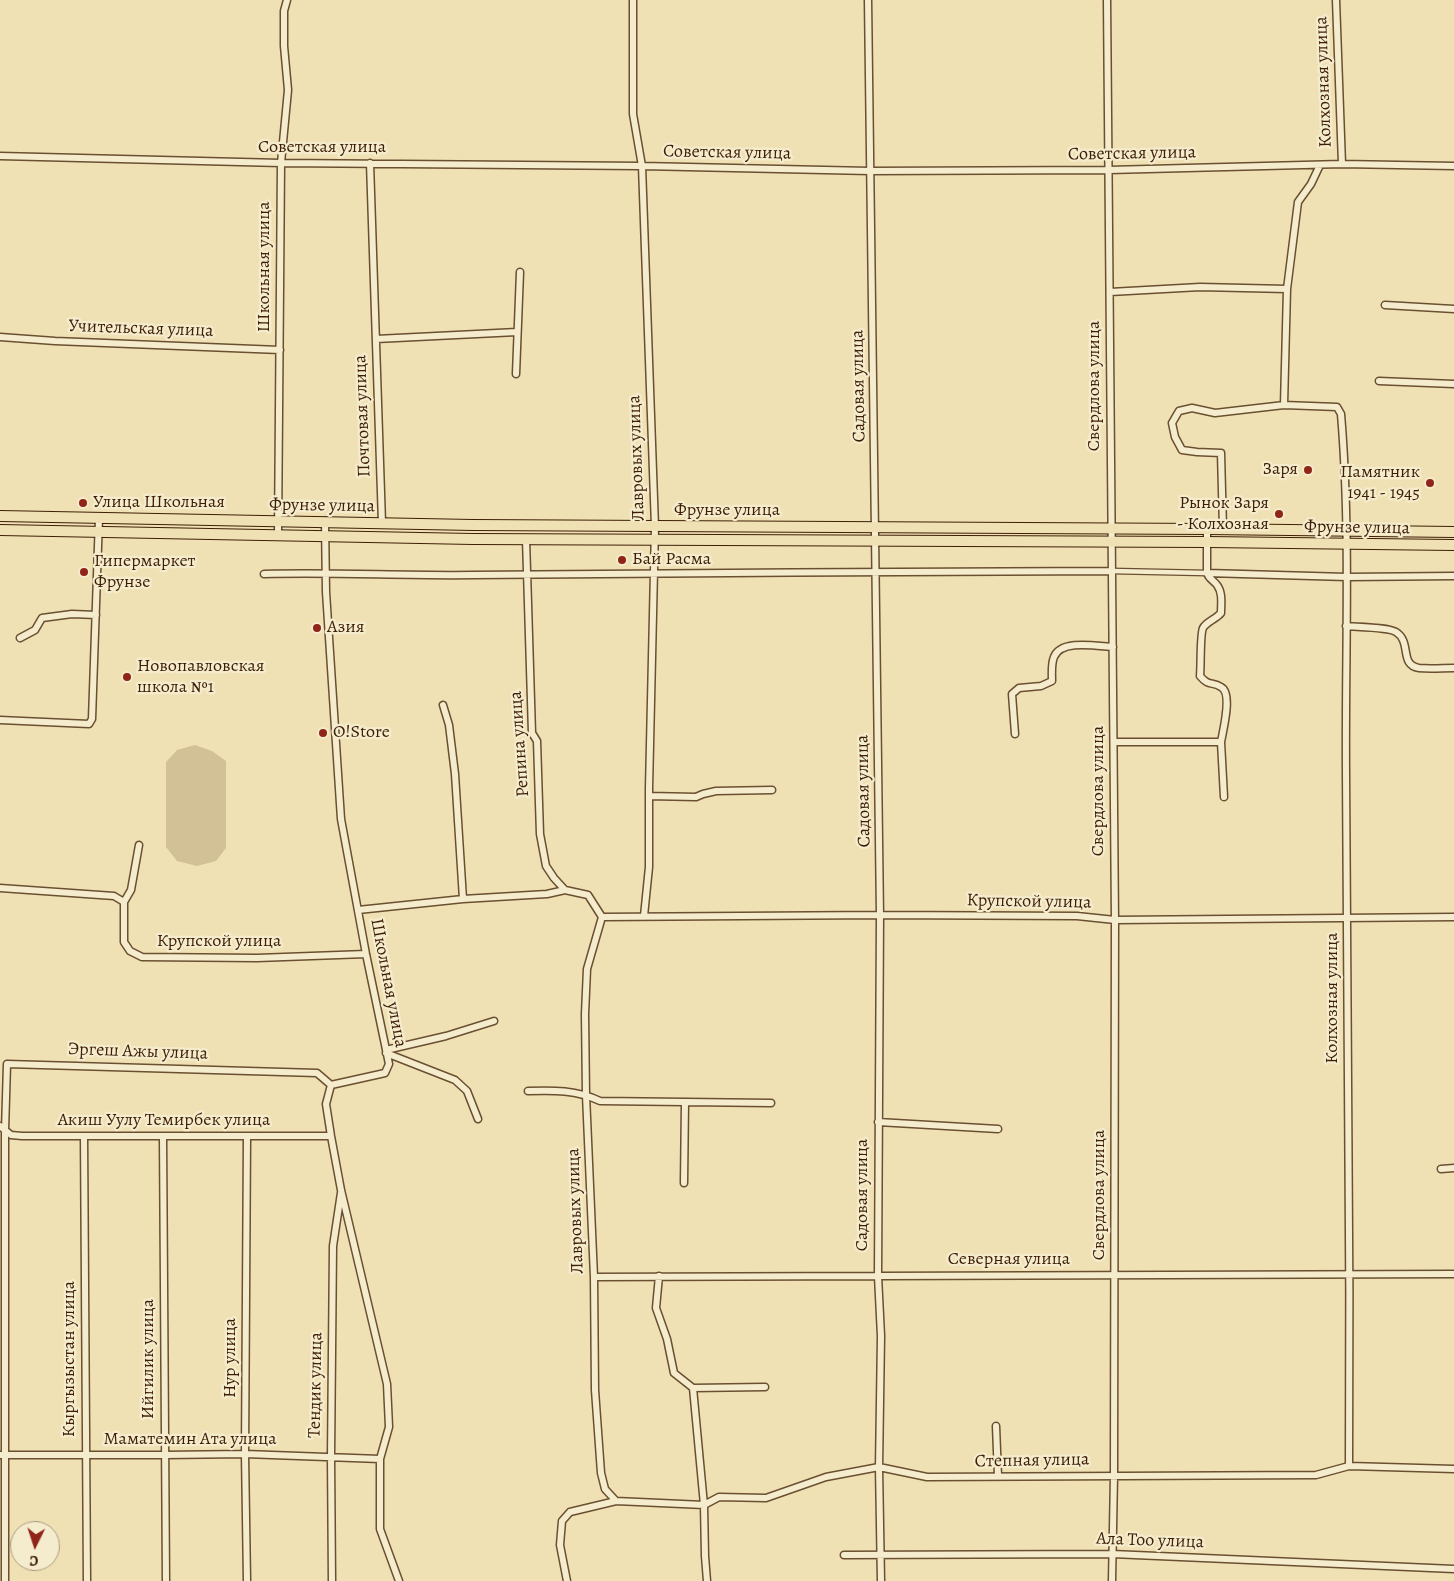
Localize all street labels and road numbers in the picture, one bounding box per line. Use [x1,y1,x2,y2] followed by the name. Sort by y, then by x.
[1311,16,1337,148] street label: Колхозная улица
[258,137,386,159] street label: Советская улица
[663,141,791,165] street label: Советская улица
[1068,142,1196,166] street label: Советская улица
[254,202,276,332] street label: Школьная улица
[68,316,214,342] street label: Учительская улица
[1084,321,1106,451] street label: Свердлова улица
[847,330,871,442] street label: Садовая улица
[350,355,376,477] street label: Почтовая улица
[624,395,650,521] street label: Лавровых улица
[269,494,375,518] street label: Фрунзе улица
[674,500,780,522] street label: Фрунзе улица
[1304,516,1410,540] street label: Фрунзе улица
[506,690,534,798] street label: Репина улица
[1088,726,1110,856] street label: Свердлова улица
[852,735,876,847] street label: Садовая улица
[967,890,1091,914] street label: Крупской улица
[365,917,411,1049] street label: Школьная улица
[157,931,281,953] street label: Крупской улица
[1322,932,1344,1064] street label: Колхозная улица
[68,1039,208,1065] street label: Эргеш Ажы улица
[58,1110,270,1132] street label: Акиш Уулу Темирбек улица
[1089,1130,1111,1260] street label: Свердлова улица
[852,1139,874,1251] street label: Садовая улица
[563,1148,589,1274] street label: Лавровых улица
[948,1249,1070,1271] street label: Северная улица
[59,1281,81,1437] street label: Кыргызыстан улица
[138,1299,160,1419] street label: Ийгилик улица
[220,1318,242,1398] street label: Нур улица
[304,1332,328,1438] street label: Тендик улица
[104,1429,276,1451] street label: Маматемин Ата улица
[974,1449,1090,1473] street label: Степная улица
[1096,1528,1204,1554] street label: Ала Тоо улица

